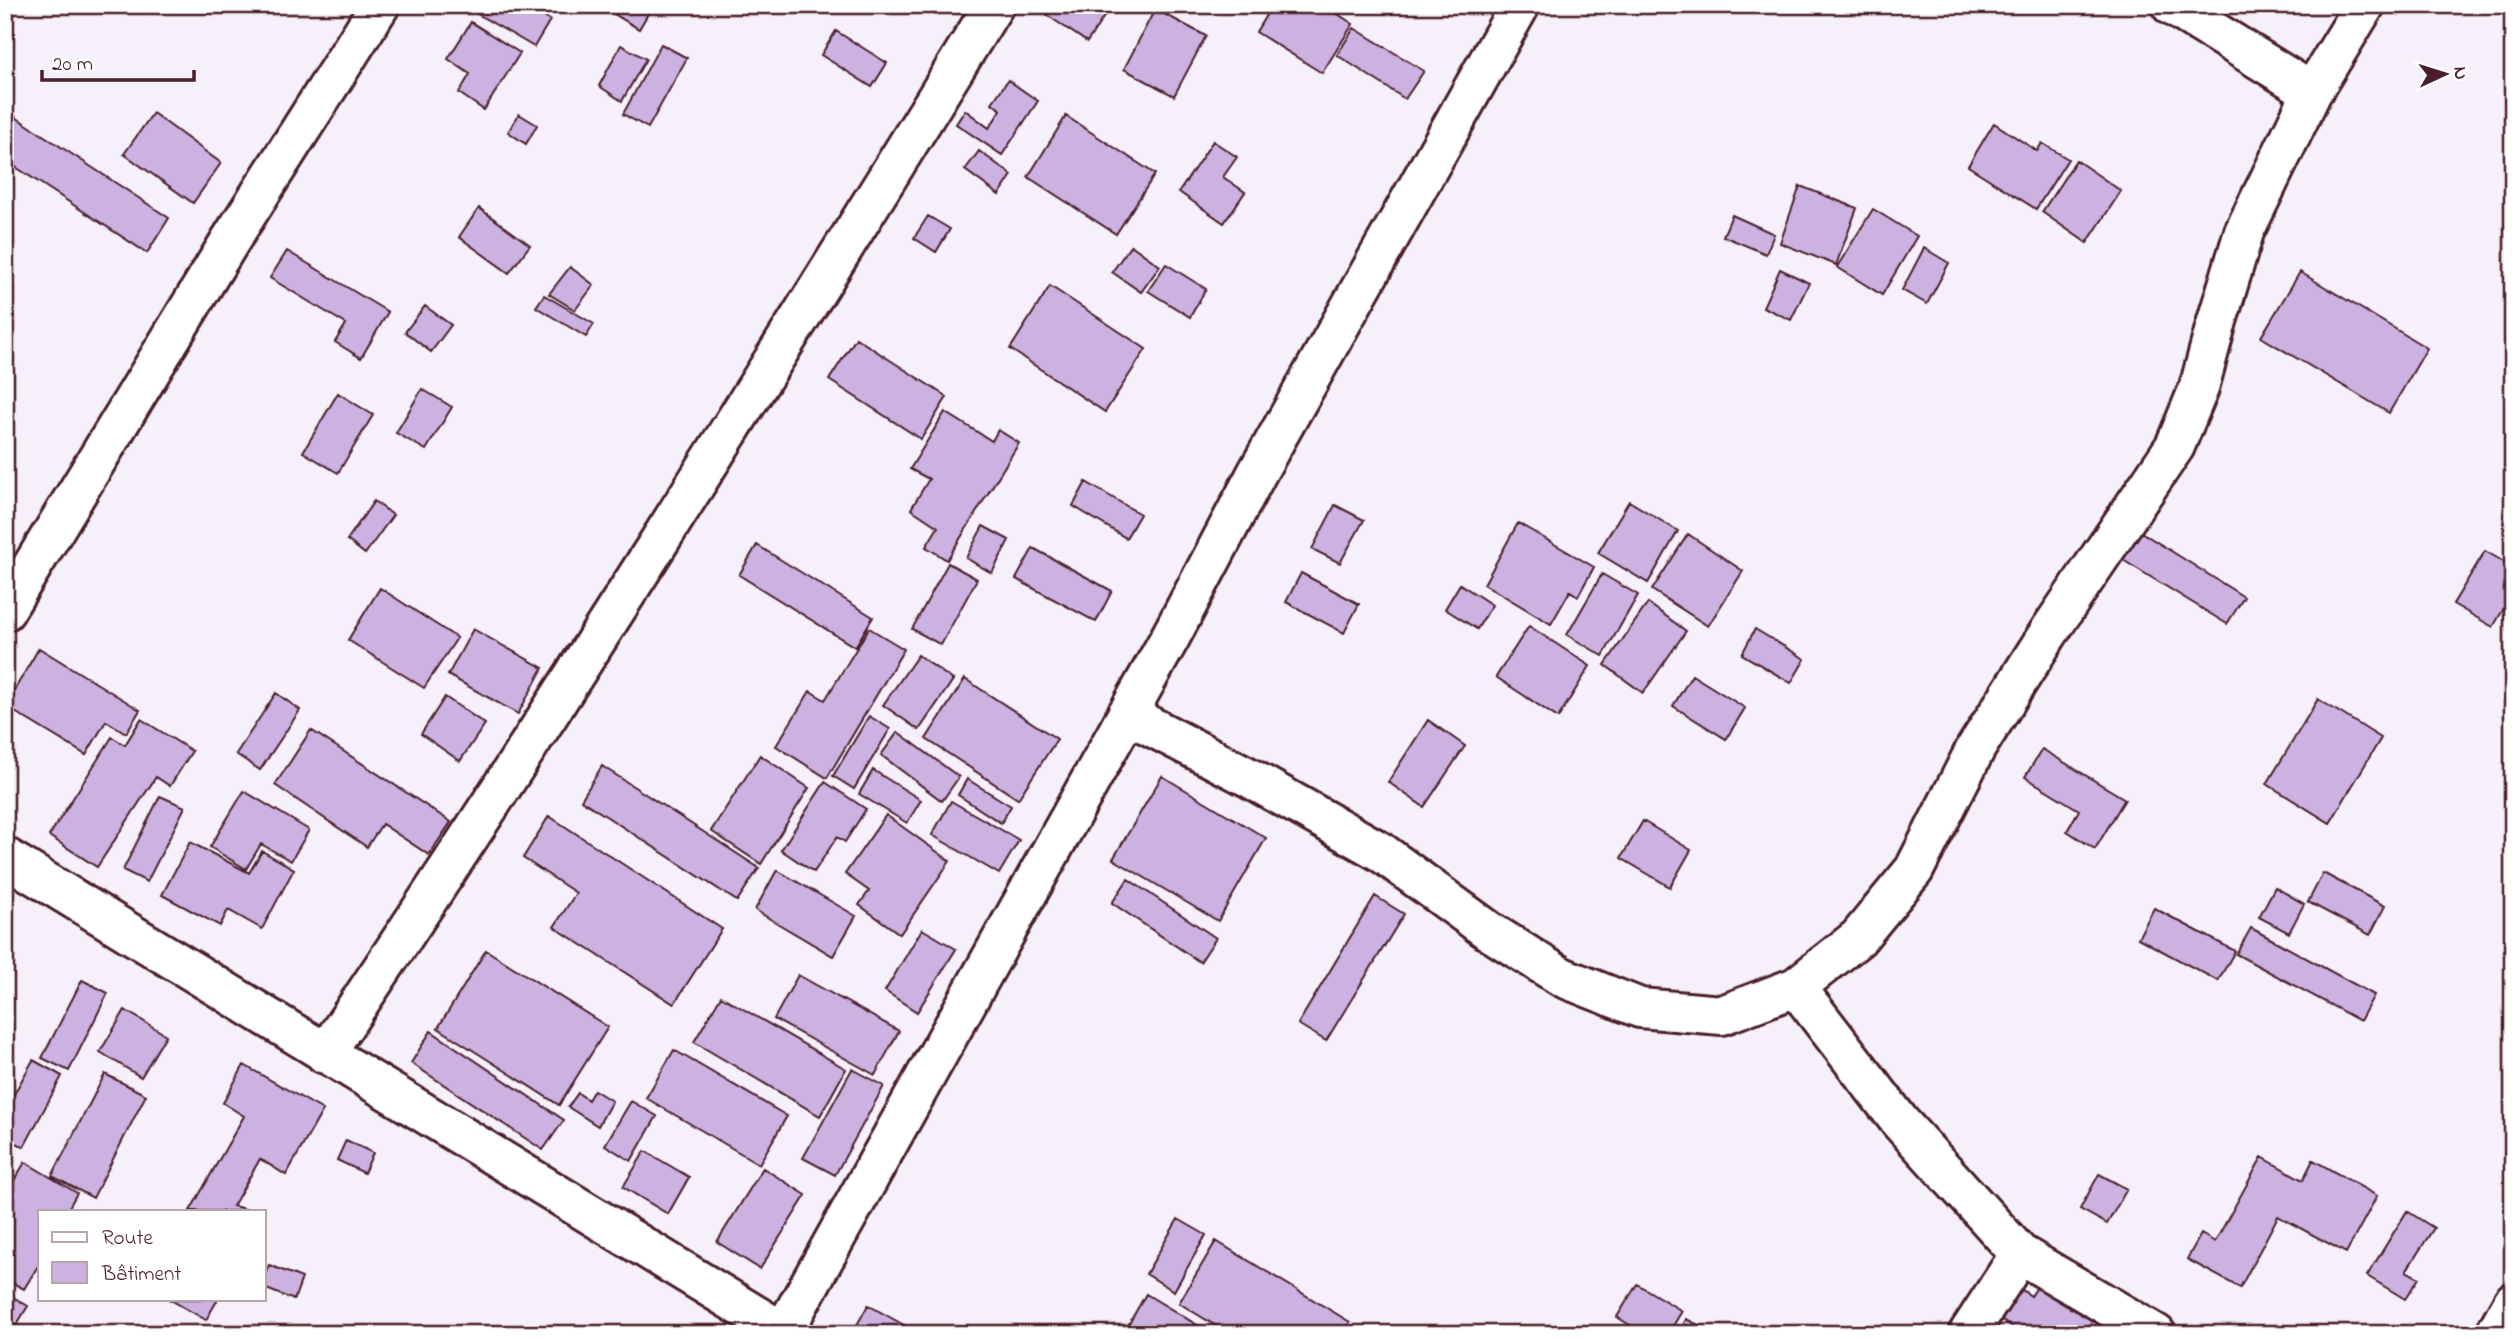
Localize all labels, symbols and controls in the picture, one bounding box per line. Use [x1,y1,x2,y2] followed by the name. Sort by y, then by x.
[42,38,194,82] scale bar
[2410,38,2480,108] north arrow
[52,50,93,80] text: 20 m
[2446,66,2473,81] text: N
[38,1210,266,1300] legend
[102,1224,154,1254] text: Route
[101,1260,181,1290] text: Bâtiment

